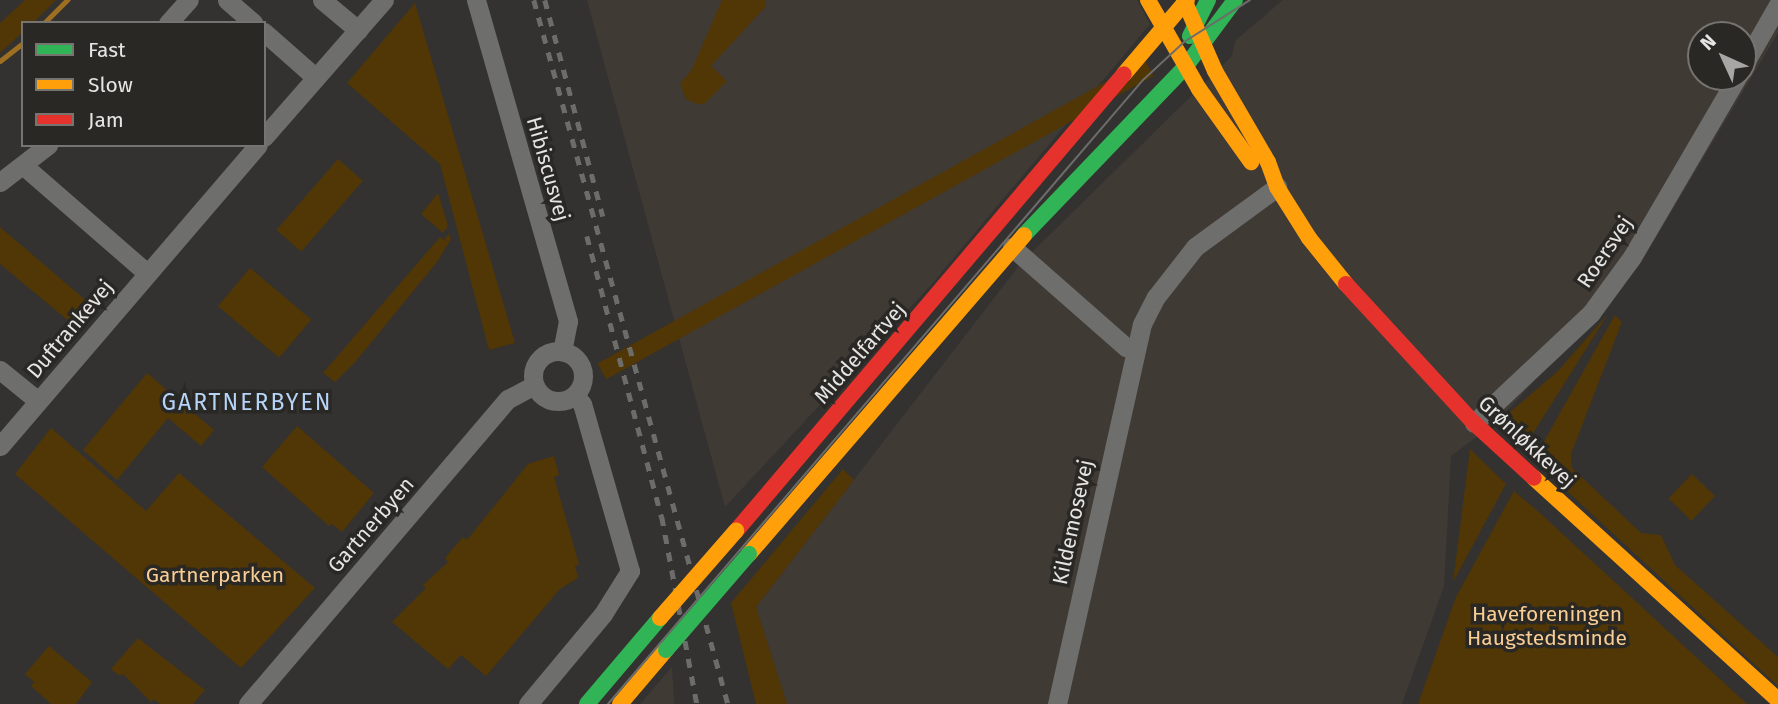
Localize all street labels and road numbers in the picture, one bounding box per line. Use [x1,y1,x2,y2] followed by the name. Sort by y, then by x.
[521,114,575,224] street label: Hibiscusvej
[1572,211,1638,293] street label: Roersvej
[21,275,119,383] street label: Duftrankevej
[809,297,911,409] street label: Middelfartvej
[1473,391,1581,493] street label: Grønløkkevej
[1047,457,1099,587] street label: Kildemosevej
[323,472,419,578] street label: Gartnerbyen

